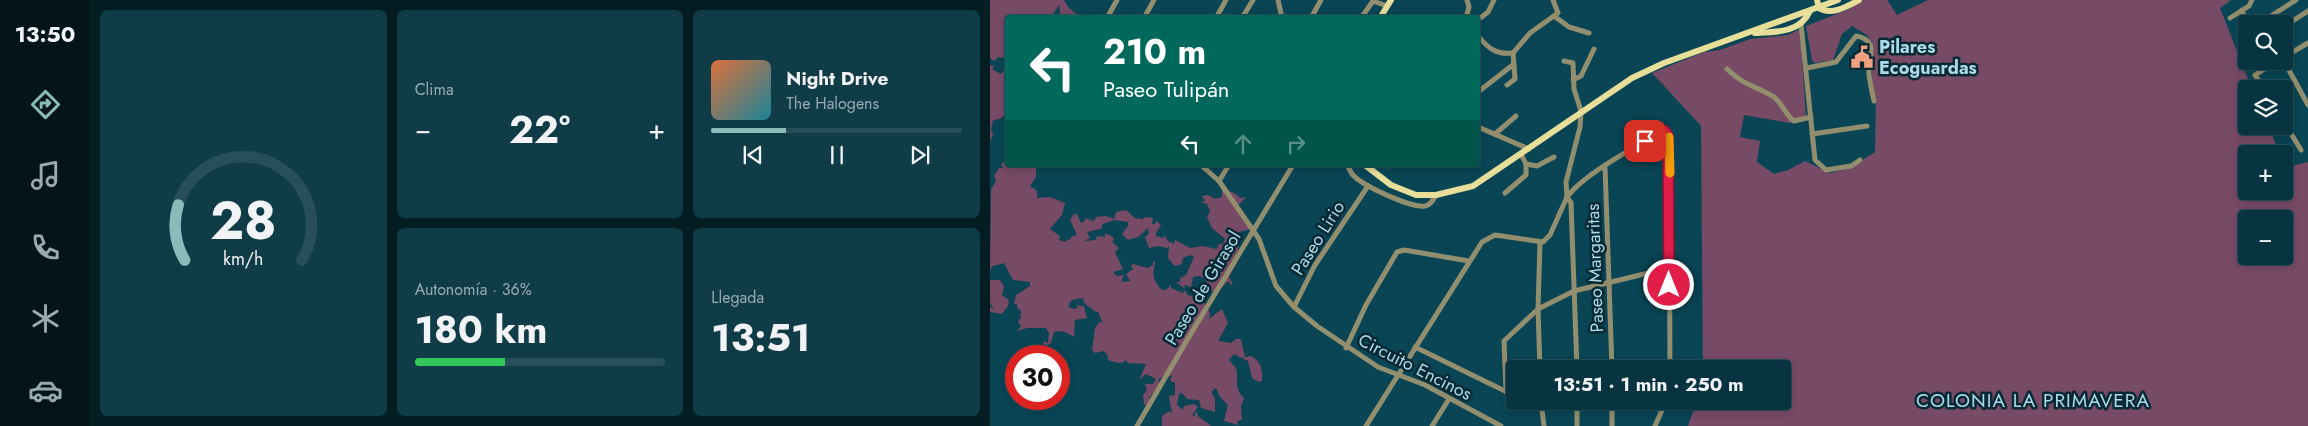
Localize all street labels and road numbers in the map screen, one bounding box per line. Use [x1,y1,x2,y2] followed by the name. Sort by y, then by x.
[1285,196,1351,280] street label: Paseo Lirio
[1580,203,1610,333] street label: Paseo Margaritas
[1159,226,1247,350] street label: Paseo de Girasol
[1354,327,1476,407] street label: Circuito Encinos

